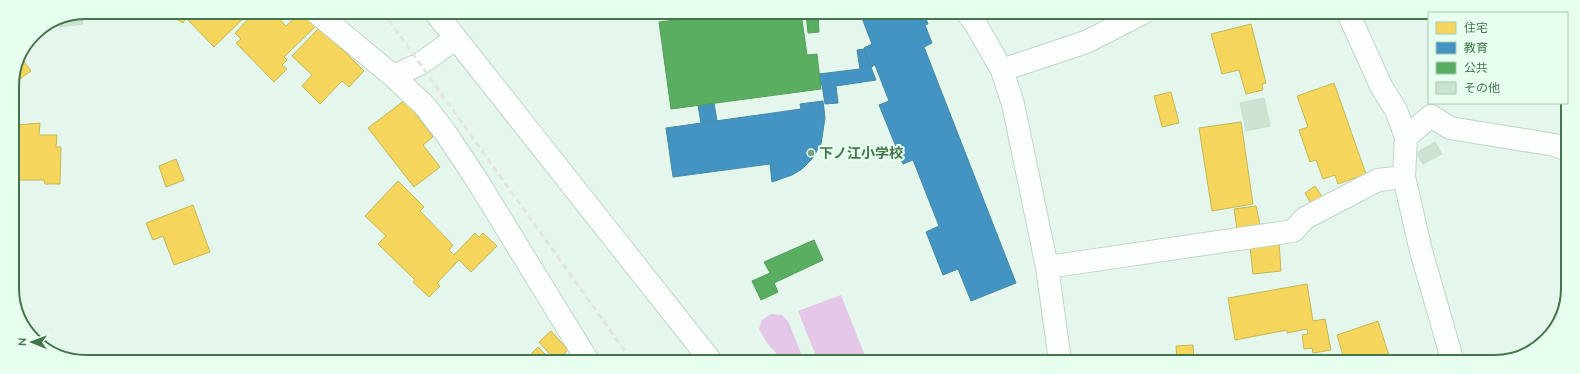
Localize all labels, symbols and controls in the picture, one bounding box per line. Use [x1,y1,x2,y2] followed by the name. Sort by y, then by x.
[1428,12,1568,104] legend
[1464,20,1488,36] text: 住宅
[1464,40,1488,56] text: 教育
[1464,60,1488,76] text: 公共
[1464,80,1500,96] text: その他
[819,144,903,163] place label: 下ノ江小学校
[806,148,816,158] marker: 下ノ江小学校
[12,322,52,362] north arrow
[15,338,30,346] text: N

